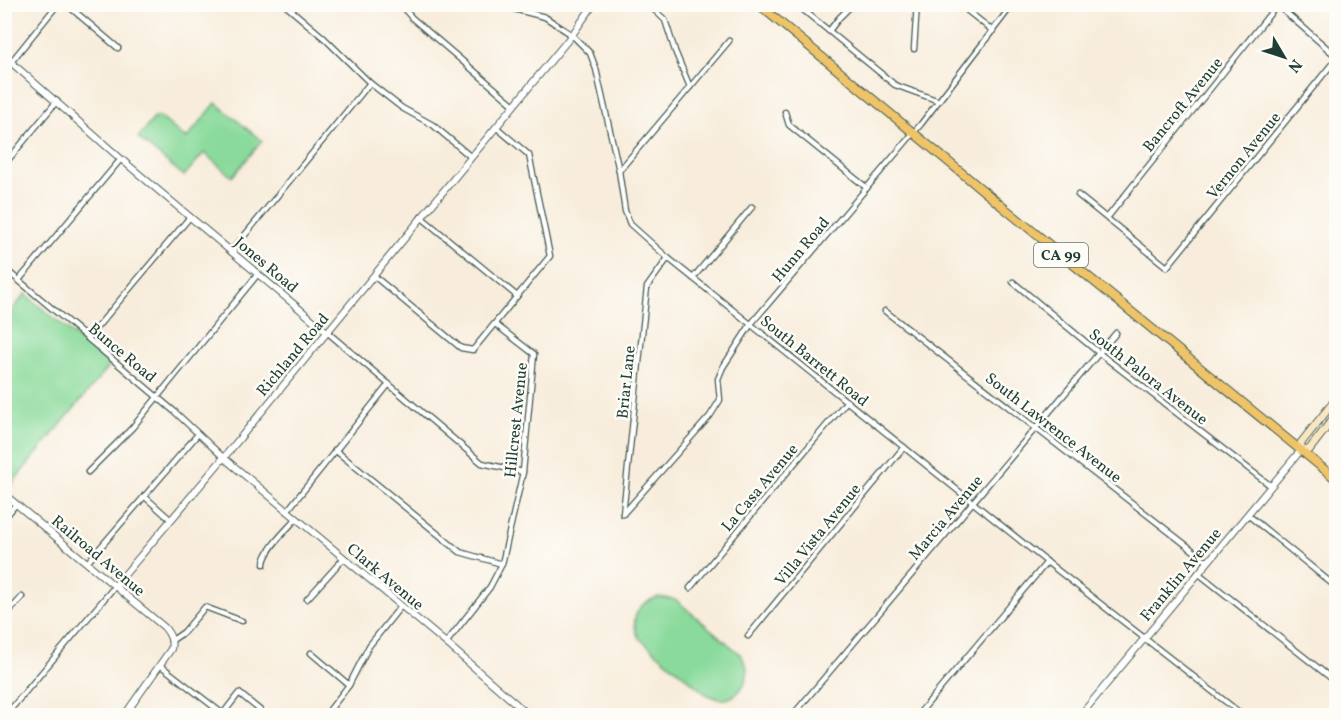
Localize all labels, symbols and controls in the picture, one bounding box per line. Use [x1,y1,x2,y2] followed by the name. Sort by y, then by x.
[1254,27,1314,87] north arrow
[1138,53,1229,157] street label: Bancroft Avenue
[1282,54,1306,77] text: N
[1202,108,1287,205] street label: Vernon Avenue
[768,213,836,288] street label: Hunn Road
[229,232,302,299] street label: Jones Road
[1034,243,1088,267] road number: CA 99
[252,309,335,402] street label: Richland Road
[755,311,873,412] street label: South Barrett Road
[83,319,160,389] street label: Bunce Road
[1084,324,1212,431] street label: South Palora Avenue
[612,345,642,420] street label: Briar Lane
[500,361,534,479] street label: Hillcrest Avenue
[980,368,1126,489] street label: South Lawrence Avenue
[717,440,804,537] street label: La Casa Avenue
[904,471,989,566] street label: Marcia Avenue
[770,479,867,591] street label: Villa Vista Avenue
[46,511,149,602] street label: Railroad Avenue
[1136,524,1227,627] street label: Franklin Avenue
[342,539,428,616] street label: Clark Avenue

